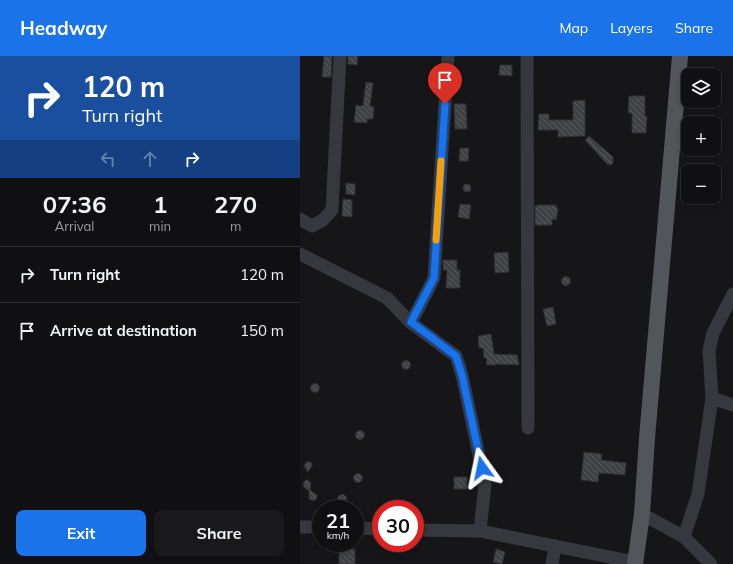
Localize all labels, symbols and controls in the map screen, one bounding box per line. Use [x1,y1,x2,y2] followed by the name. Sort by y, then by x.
[20,16,107,40] text: Headway
[559,19,588,37] text: Map
[610,19,653,37] text: Layers
[675,19,713,37] text: Share
[428,63,462,104] pin
[681,68,721,204] map controls
[681,68,721,108] button: layers
[82,69,165,104] text: 120 m
[434,69,456,91] icon: arrive
[16,72,68,124] icon: right
[82,104,162,127] text: Turn right
[681,116,721,156] button: +
[97,148,119,170] icon: left
[139,148,161,170] icon: ahead
[181,148,203,170] icon: right
[681,164,721,204] button: −
[43,189,106,219] text: 07:36
[153,189,167,219] text: 1
[214,189,257,219] text: 270
[55,218,94,234] text: Arrival
[149,218,171,234] text: min
[230,218,241,234] text: m
[16,264,38,286] icon: right
[50,265,120,284] text: Turn right
[240,265,284,284] text: 120 m
[16,320,38,342] icon: arrive
[50,321,197,340] text: Arrive at destination
[240,321,284,340] text: 150 m
[461,447,503,489] position arrow
[372,500,424,552] speed limit sign: 30
[326,508,350,533] text: 21
[16,510,146,556] button: Exit
[154,510,284,556] button: Share
[327,529,349,542] text: km/h

